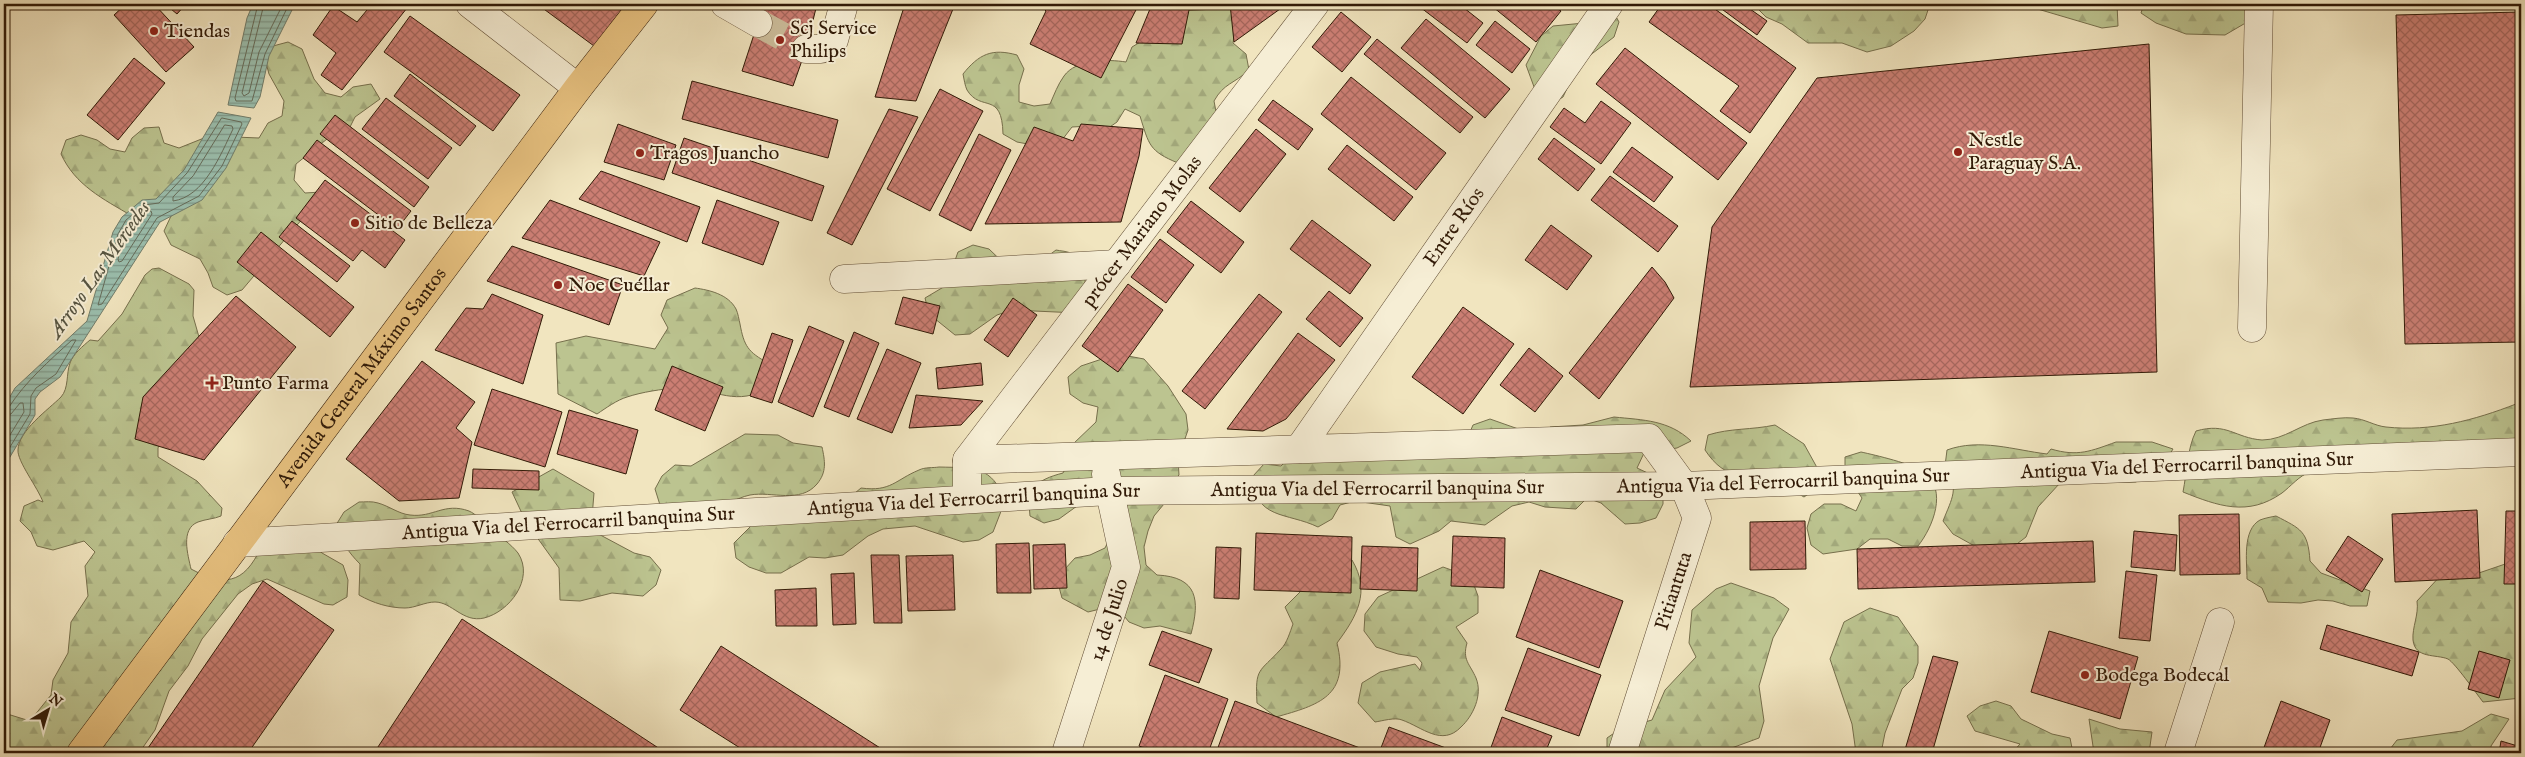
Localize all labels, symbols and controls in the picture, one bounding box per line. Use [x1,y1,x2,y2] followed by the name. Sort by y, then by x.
[790,16,877,64] place label: Scj Service Philips
[164,19,230,44] place label: Tiendas
[148,25,160,37] marker: Tiendas
[774,34,786,46] marker: Scj Service Philips
[1968,128,2081,176] place label: Nestle Paraguay S.A.
[650,141,779,166] place label: Tragos Juancho
[1952,146,1964,158] marker: Nestle Paraguay S.A.
[634,147,646,159] marker: Tragos Juancho
[1076,151,1207,312] street label: prócer Mariano Molas
[1418,182,1490,271] street label: Entre Ríos
[42,195,158,345] water label: Arroyo Las Mercedes
[365,211,493,236] place label: Sitio de Belleza
[349,217,361,229] marker: Sitio de Belleza
[271,262,452,493] street label: Avenida General Máximo Santos
[568,273,671,298] place label: Noe Cuéllar
[552,279,564,291] marker: Noe Cuéllar
[222,371,329,396] place label: Punto Farma
[206,377,218,389] marker: Punto Farma
[2019,446,2355,485] street label: Antigua Via del Ferrocarril banquina Sur
[1616,463,1951,499] street label: Antigua Via del Ferrocarril banquina Sur
[1210,475,1545,503] street label: Antigua Via del Ferrocarril banquina Sur
[806,478,1141,522] street label: Antigua Via del Ferrocarril banquina Sur
[400,501,736,546] street label: Antigua Via del Ferrocarril banquina Sur
[1650,548,1699,633] street label: Pitiantuta
[1084,575,1134,664] street label: 14 de Julio
[2095,663,2230,688] place label: Bodega Bodecal
[2079,669,2091,681] marker: Bodega Bodecal
[22,684,72,734] north arrow
[44,689,66,711] text: N

